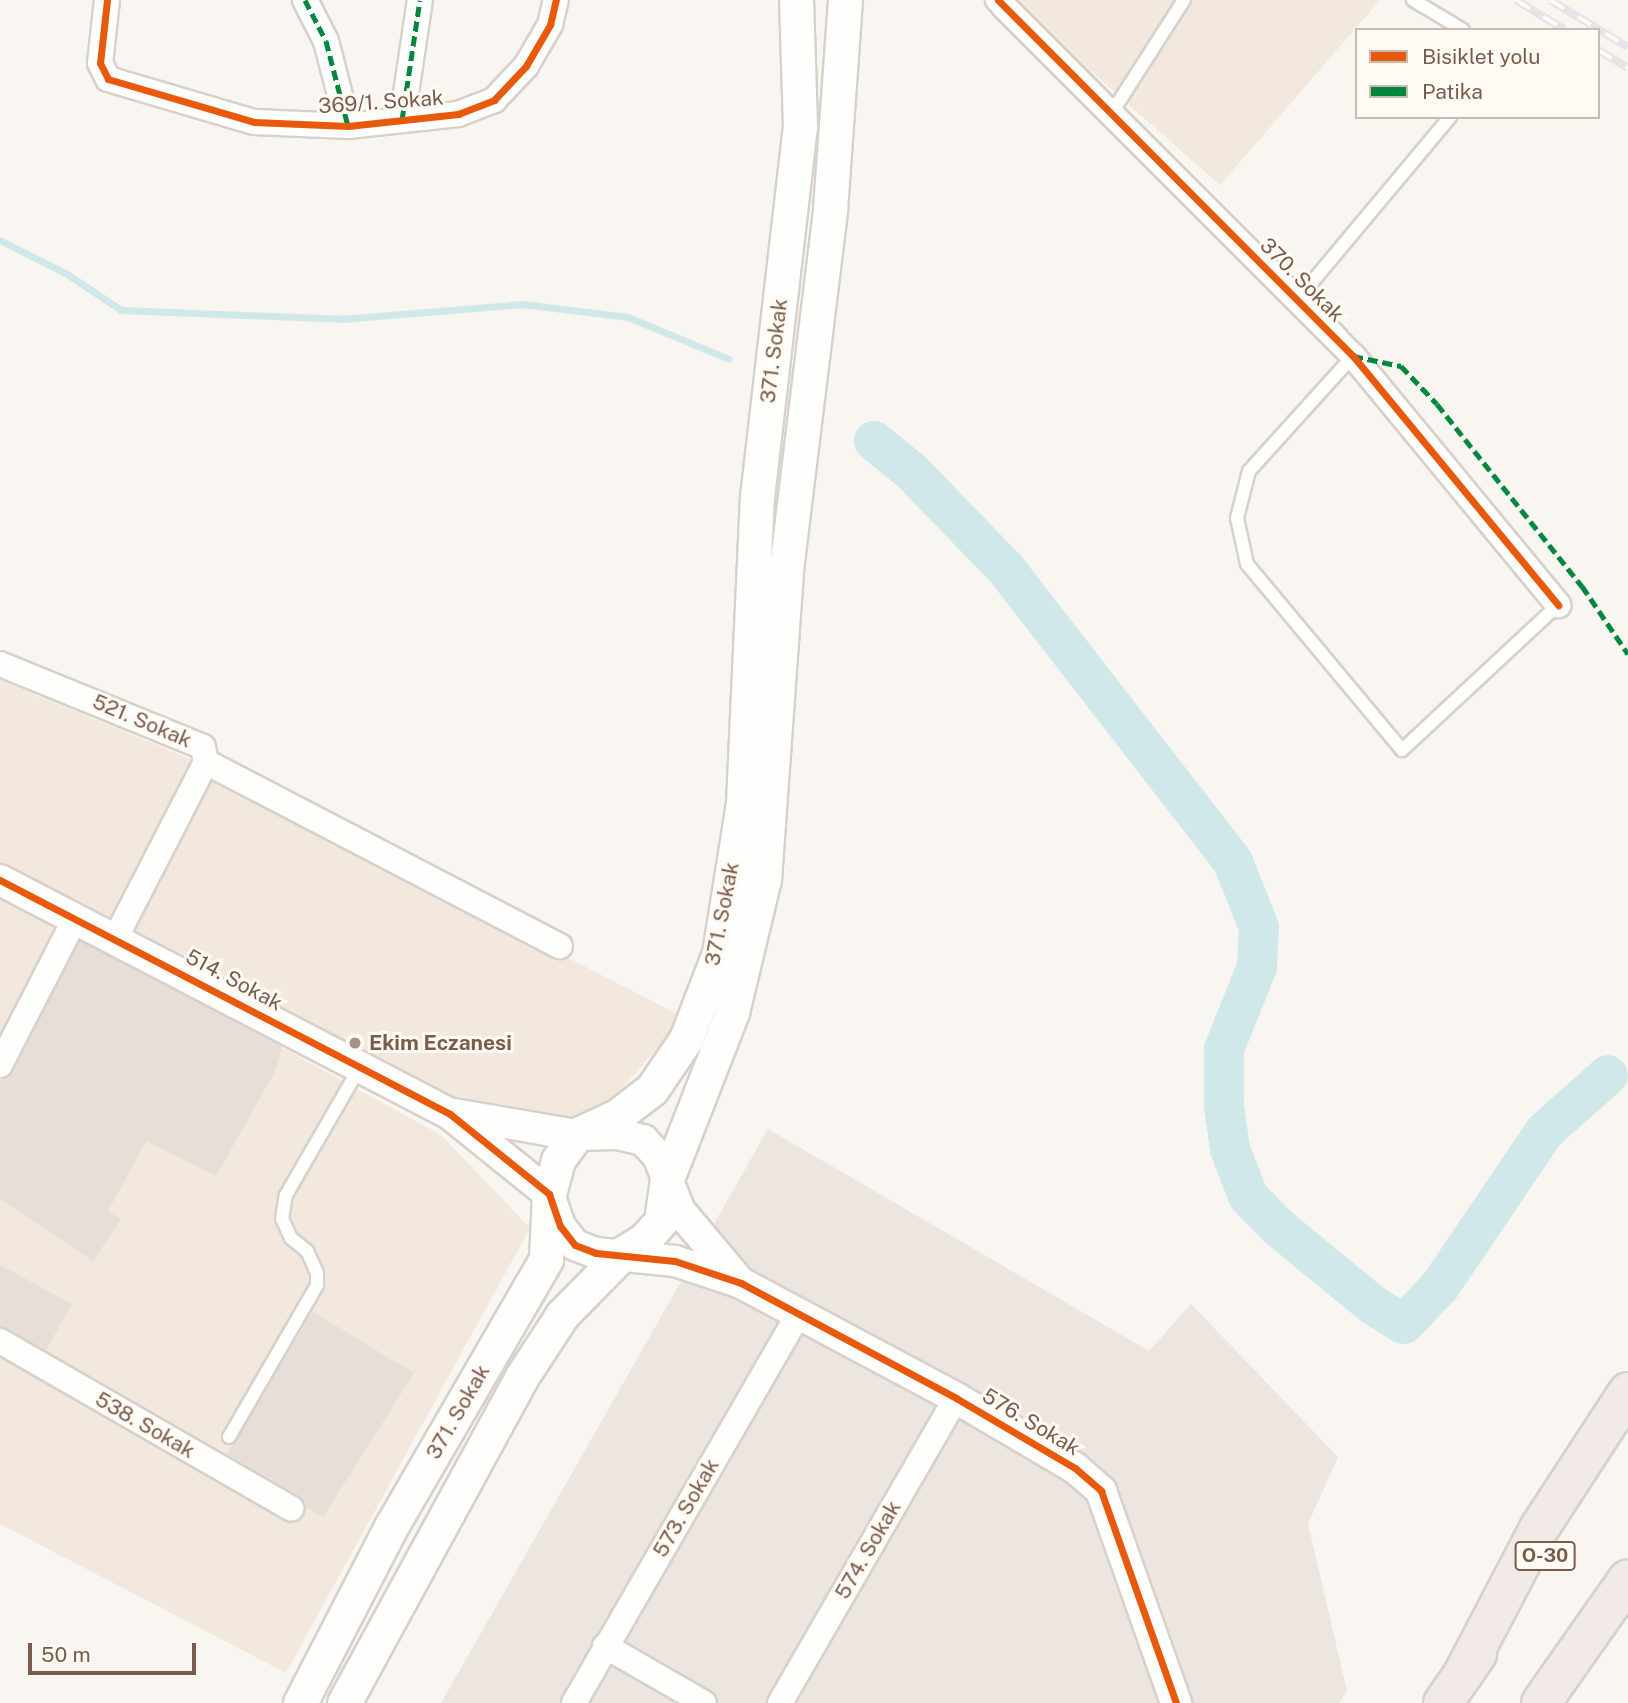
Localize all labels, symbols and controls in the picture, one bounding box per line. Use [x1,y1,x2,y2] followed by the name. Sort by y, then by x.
[1355,28,1600,119] legend
[1422,44,1541,69] text: Bisiklet yolu
[1422,79,1483,104] text: Patika
[317,85,445,119] street label: 369/1. Sokak
[1255,233,1349,327] street label: 370. Sokak
[755,297,793,405] street label: 371. Sokak
[89,689,195,753] street label: 521. Sokak
[700,860,744,968] street label: 371. Sokak
[181,944,287,1016] street label: 514. Sokak
[369,1030,512,1056] place label: Ekim Eczanesi
[347,1035,363,1051] marker: Ekim Eczanesi
[421,1360,495,1464] street label: 371. Sokak
[978,1383,1084,1461] street label: 576. Sokak
[91,1386,199,1464] street label: 538. Sokak
[648,1454,724,1562] street label: 573. Sokak
[830,1496,906,1604] street label: 574. Sokak
[1514,1540,1576,1572] road number: O-30
[32,1630,200,1674] scale bar
[41,1642,91,1667] text: 50 m

